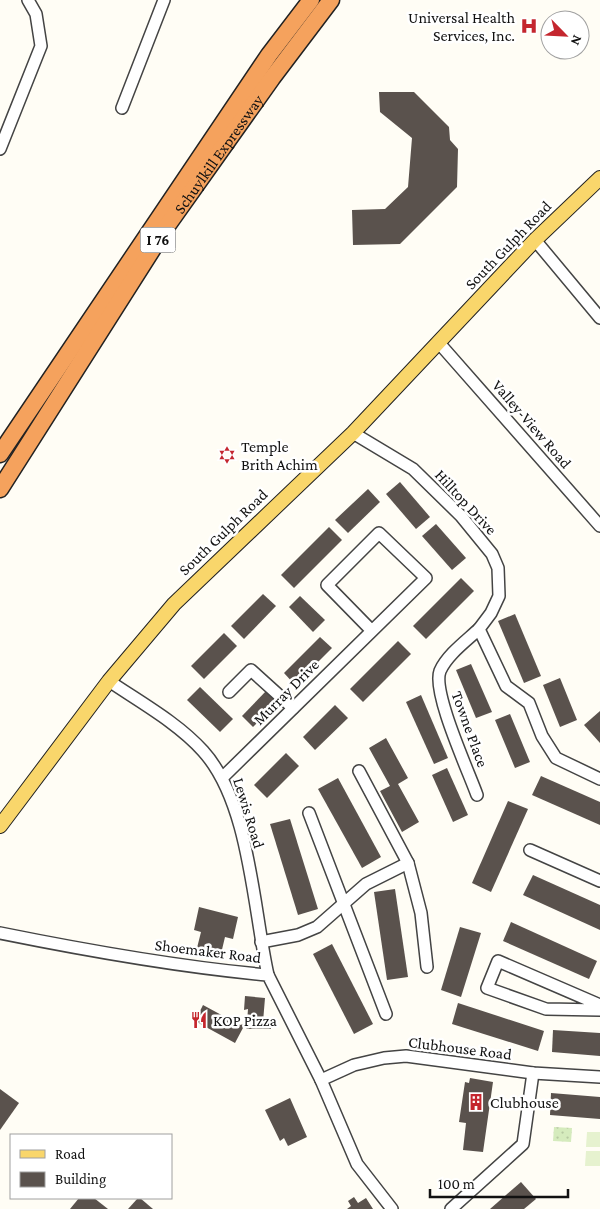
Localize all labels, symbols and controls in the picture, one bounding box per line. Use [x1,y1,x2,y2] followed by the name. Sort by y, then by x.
[408,9,515,44] place label: Universal Health Services, Inc.
[540,10,590,60] north arrow
[519,16,539,36] hospital icon: Universal Health Services, Inc.
[567,33,586,48] text: N
[170,91,267,216] street label: Schuylkill Expressway
[462,197,556,293] street label: South Gulph Road
[140,228,176,252] road number: I 76
[488,376,575,473] street label: Valley-View Road
[241,438,318,473] place label: Temple Brith Achim
[217,445,237,465] synagogue icon: Temple Brith Achim
[431,466,500,539] street label: Hilltop Drive
[175,485,272,579] street label: South Gulph Road
[250,656,323,729] street label: Murray Drive
[448,689,492,769] street label: Towne Place
[230,776,268,851] street label: Lewis Road
[154,936,263,966] street label: Shoemaker Road
[189,1010,209,1030] restaurant icon: KOP Pizza
[213,1012,278,1029] place label: KOP Pizza
[407,1033,513,1063] street label: Clubhouse Road
[466,1092,486,1112] building icon: Clubhouse
[490,1094,559,1111] place label: Clubhouse
[10,1134,172,1199] legend
[55,1146,86,1162] text: Road
[430,1166,568,1198] scale bar
[55,1171,106,1188] text: Building
[438,1176,475,1192] text: 100 m

